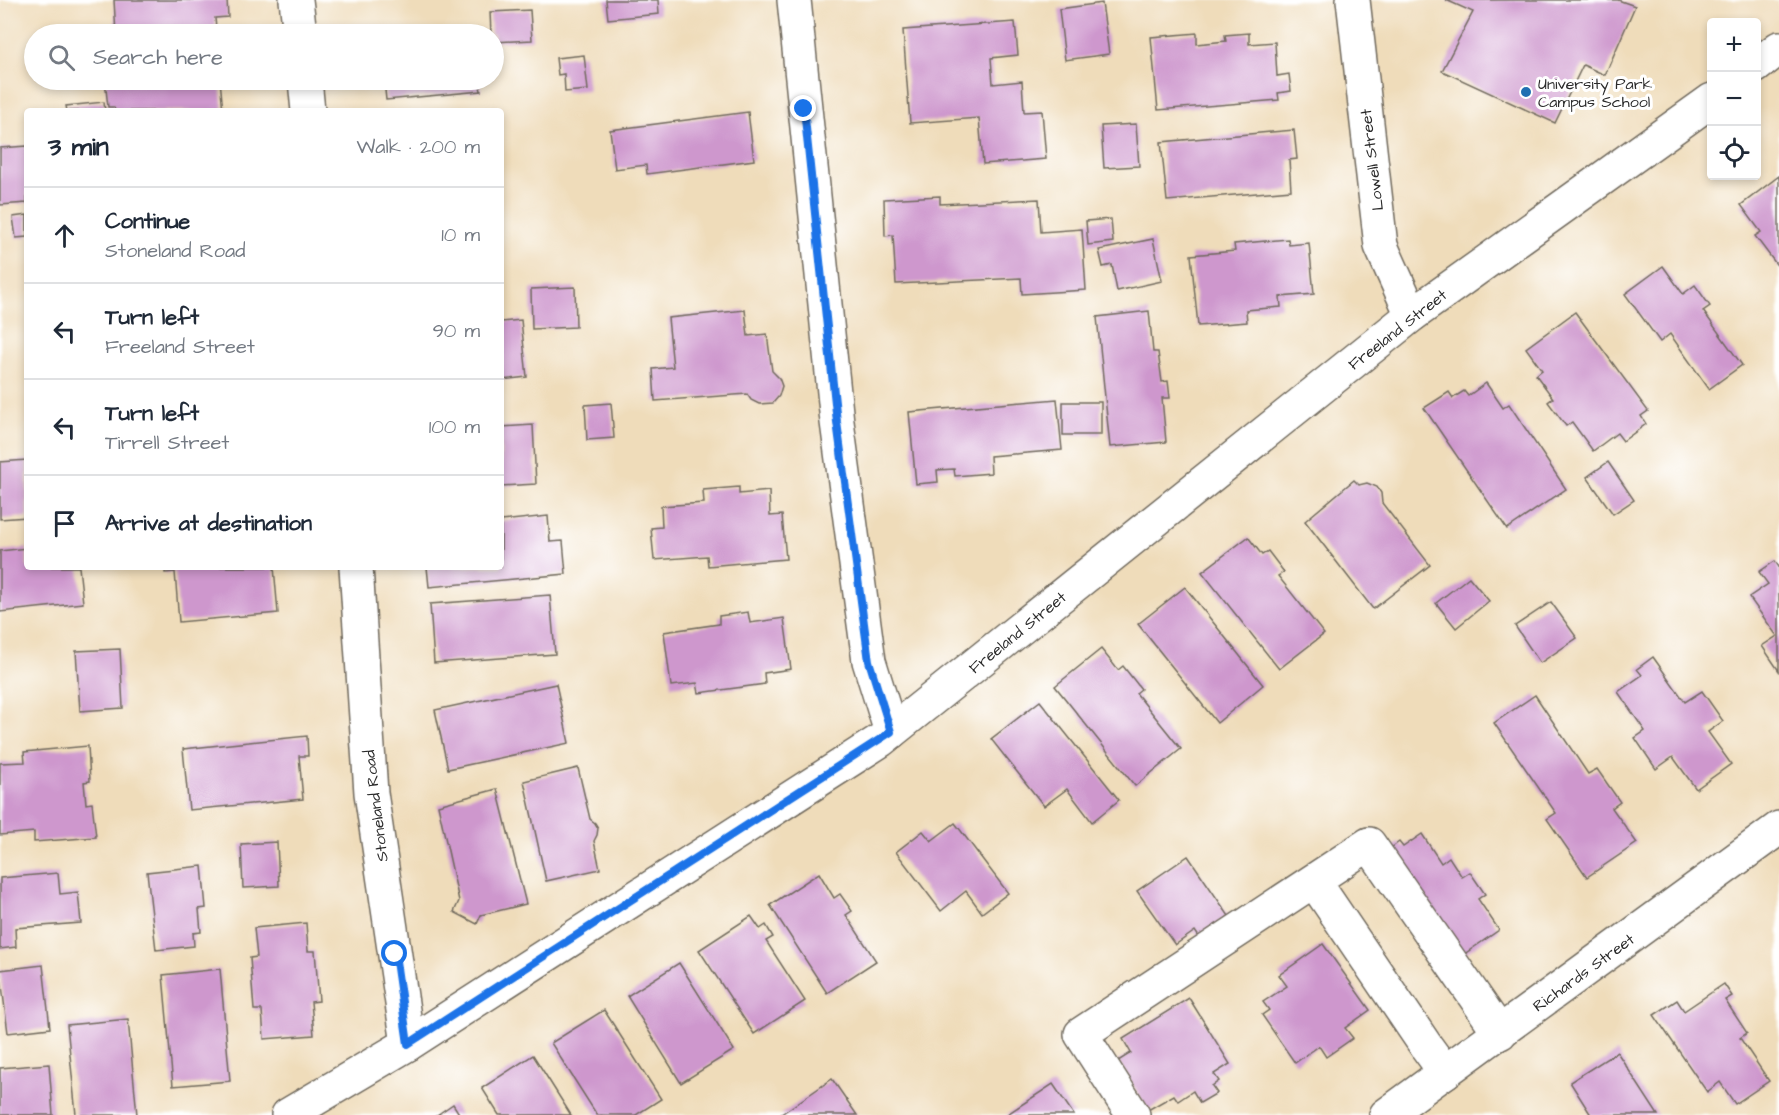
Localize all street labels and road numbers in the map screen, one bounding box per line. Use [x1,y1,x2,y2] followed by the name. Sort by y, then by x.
[1355,107,1389,212] street label: Lowell Street
[1344,284,1452,375] street label: Freeland Street
[964,586,1072,679] street label: Freeland Street
[358,749,394,863] street label: Stoneland Road
[1528,928,1639,1017] street label: Richards Street

